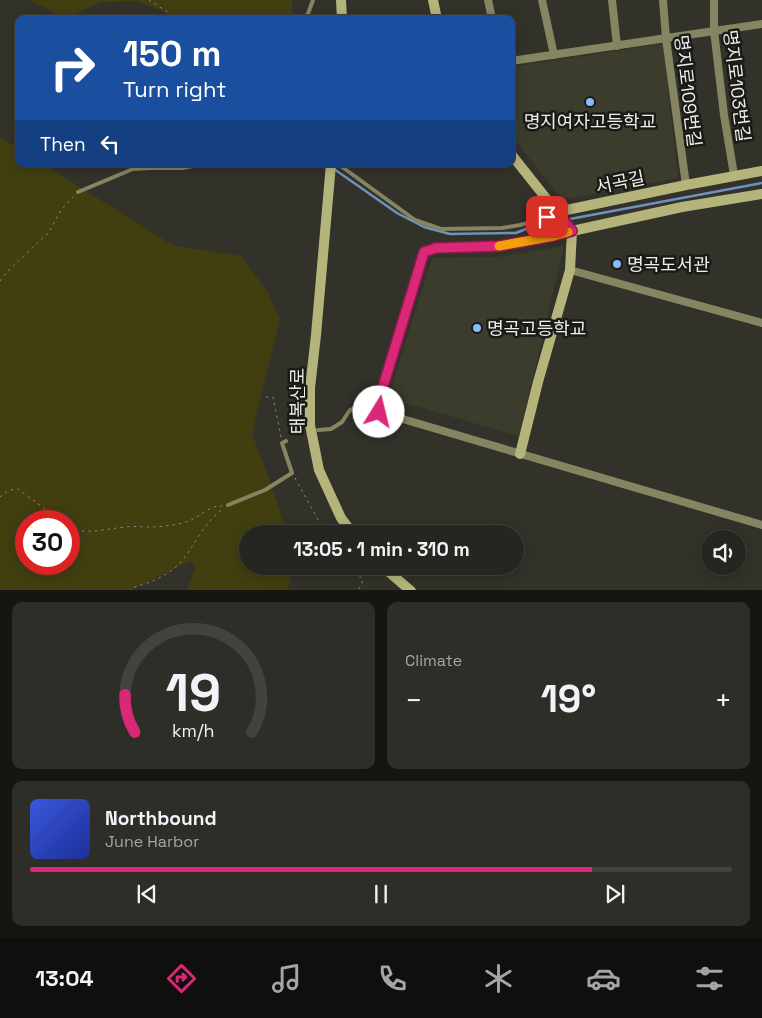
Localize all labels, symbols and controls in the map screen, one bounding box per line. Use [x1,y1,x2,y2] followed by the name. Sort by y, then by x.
[719,29,755,143] street label: 명지로103번길
[123,32,221,76] text: 150 m
[670,34,706,148] street label: 명지로109번길
[40,35,105,100] icon: right
[123,75,226,103] text: Turn right
[584,96,596,108] marker: 명지여자고등학교
[524,110,656,133] place label: 명지여자고등학교
[96,130,124,158] icon: left
[40,132,86,157] text: Then
[593,166,647,198] street label: 서곡길
[526,196,568,238] pin
[533,203,561,231] icon: arrive
[627,253,710,276] place label: 명곡도서관
[611,258,623,270] marker: 명곡도서관
[487,317,586,340] place label: 명곡고등학교
[471,322,483,334] marker: 명곡고등학교
[286,368,309,434] street label: 태복산로
[352,385,404,437] position arrow
[15,510,80,575] speed limit sign: 30
[701,530,746,575] map controls
[701,530,746,575] button: sound
[293,537,470,562] text: 13:05 · 1 min · 310 m
[405,650,462,671] text: Climate
[166,660,221,726] text: 19
[541,675,596,723] text: 19°
[405,682,422,718] text: −
[715,682,732,718] text: +
[172,719,215,742] text: km/h
[105,806,217,831] text: Northbound
[105,831,199,852] text: June Harbor
[133,880,161,908] icon: previous
[367,880,395,908] icon: pause
[601,880,629,908] icon: next
[164,961,199,996] icon: directions
[269,961,304,996] icon: music
[375,961,410,996] icon: phone
[481,961,516,996] icon: climate
[586,961,621,996] icon: car
[692,961,727,996] icon: filters
[35,964,93,992] text: 13:04

